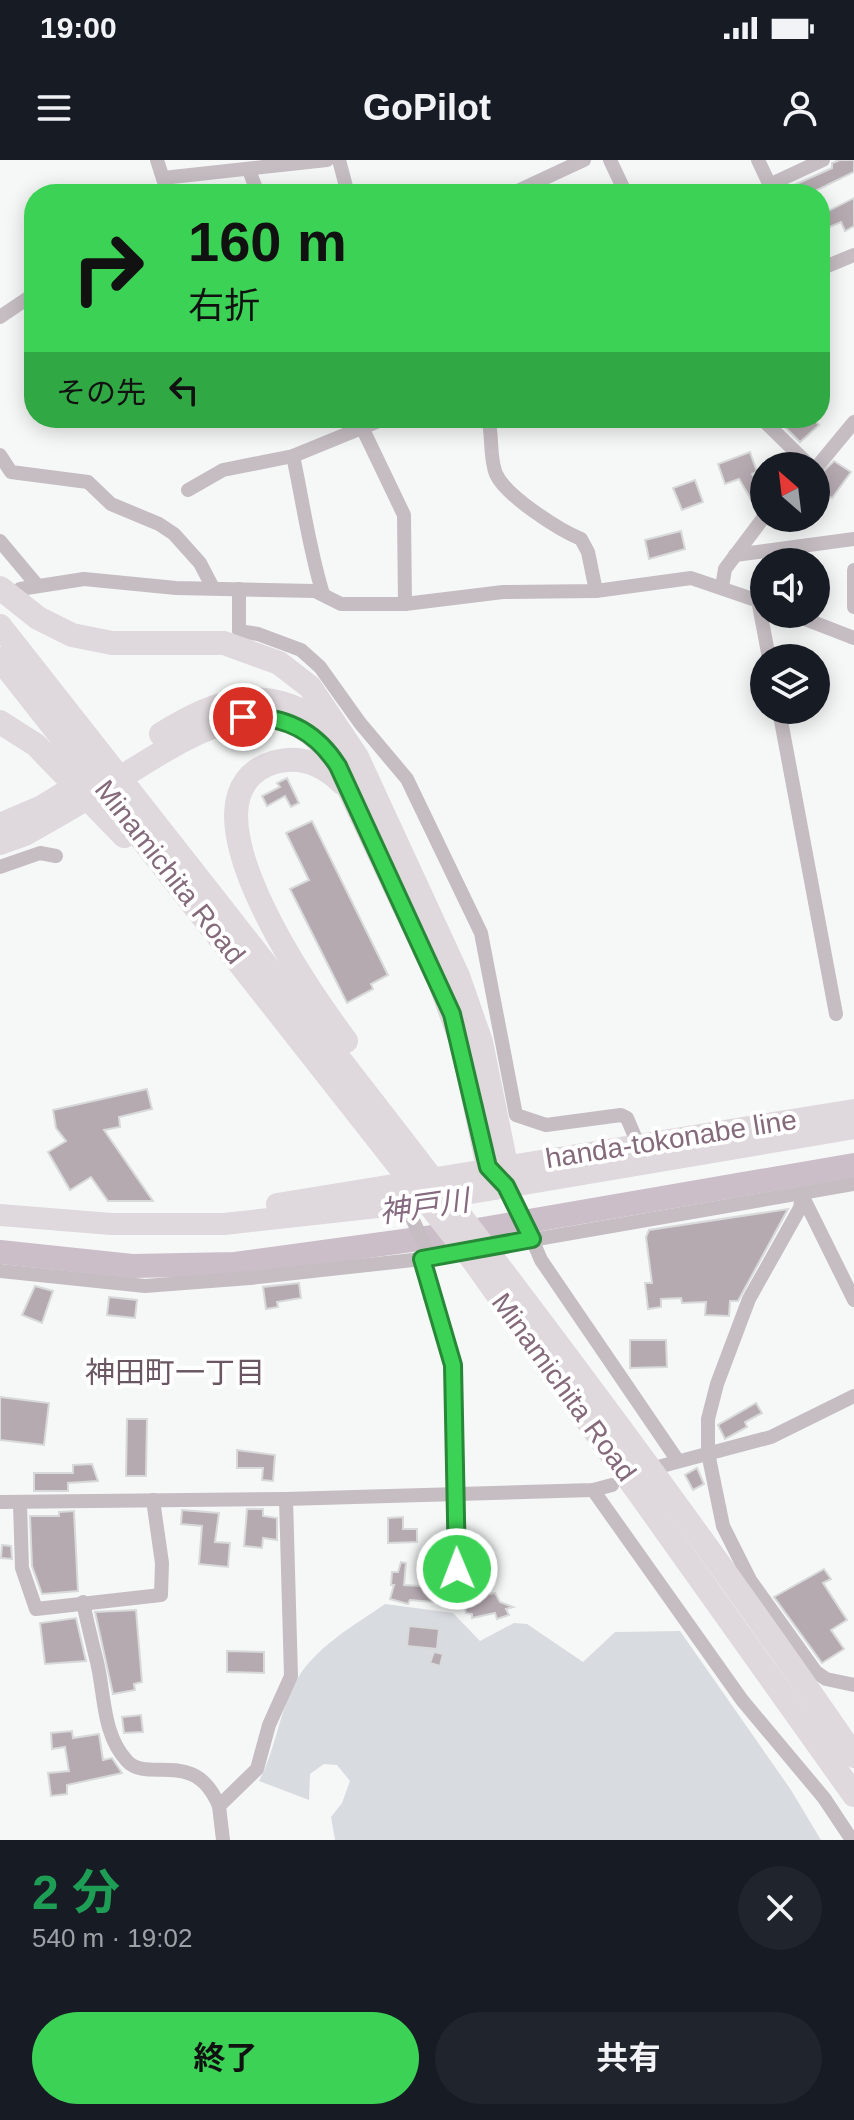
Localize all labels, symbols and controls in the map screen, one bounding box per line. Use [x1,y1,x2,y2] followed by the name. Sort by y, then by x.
[40,11,117,44] text: 19:00
[32,86,76,130] icon: menu
[778,86,822,130] icon: person
[363,87,491,128] text: GoPilot
[188,210,347,273] text: 160 m
[56,216,160,320] icon: right
[188,285,260,326] text: 右折
[162,368,206,412] icon: left
[56,376,146,409] text: その先
[750,452,830,532] north arrow
[750,452,830,724] map controls
[750,548,830,628] button: sound
[750,644,830,724] button: layers
[209,683,277,751] pin
[221,695,265,739] icon: arrive
[89,774,251,970] street label: Minamichita Road
[543,1104,799,1174] street label: handa-tokonabe line
[377,1183,474,1229] water label: 神戸川
[486,1287,642,1487] street label: Minamichita Road
[85,1356,265,1389] district label: 神田町一丁目
[415,1527,499,1611] position arrow
[32,1866,120,1919] text: 2 分
[738,1866,822,1950] button: close
[32,1923,192,1953] text: 540 m · 19:02
[32,2012,419,2104] button: 終了
[435,2012,822,2104] button: 共有

